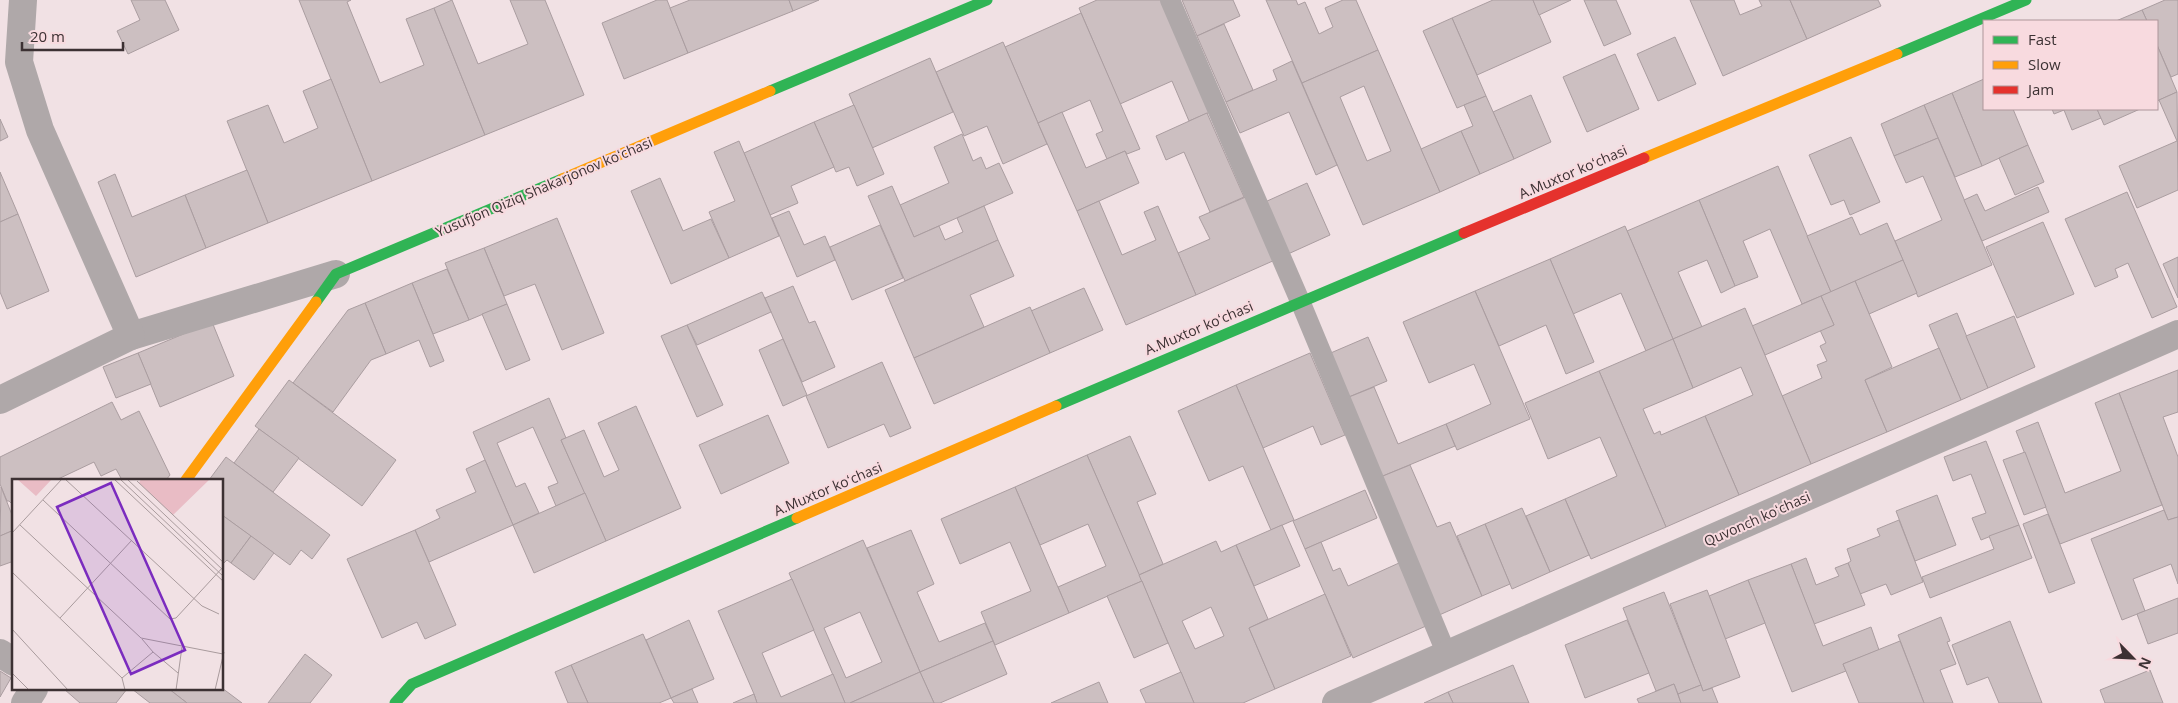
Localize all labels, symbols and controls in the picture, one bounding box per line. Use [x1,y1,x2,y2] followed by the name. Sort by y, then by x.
[22,20,124,52] scale bar
[1983,20,2158,110] legend
[30,26,65,46] text: 20 m
[2028,29,2057,49] text: Fast
[2028,54,2061,74] text: Slow
[2026,79,2054,99] text: Jam
[432,132,655,241] street label: Yusufjon Qiziq Shakarjonov koʻchasi
[1516,140,1630,203] street label: A.Muxtor koʻchasi
[1142,296,1256,359] street label: A.Muxtor koʻchasi
[771,457,885,520] street label: A.Muxtor koʻchasi
[12,479,224,690] inset map
[1701,487,1813,551] street label: Quvonch koʻchasi
[2108,633,2158,683] north arrow
[2134,654,2156,673] text: N

